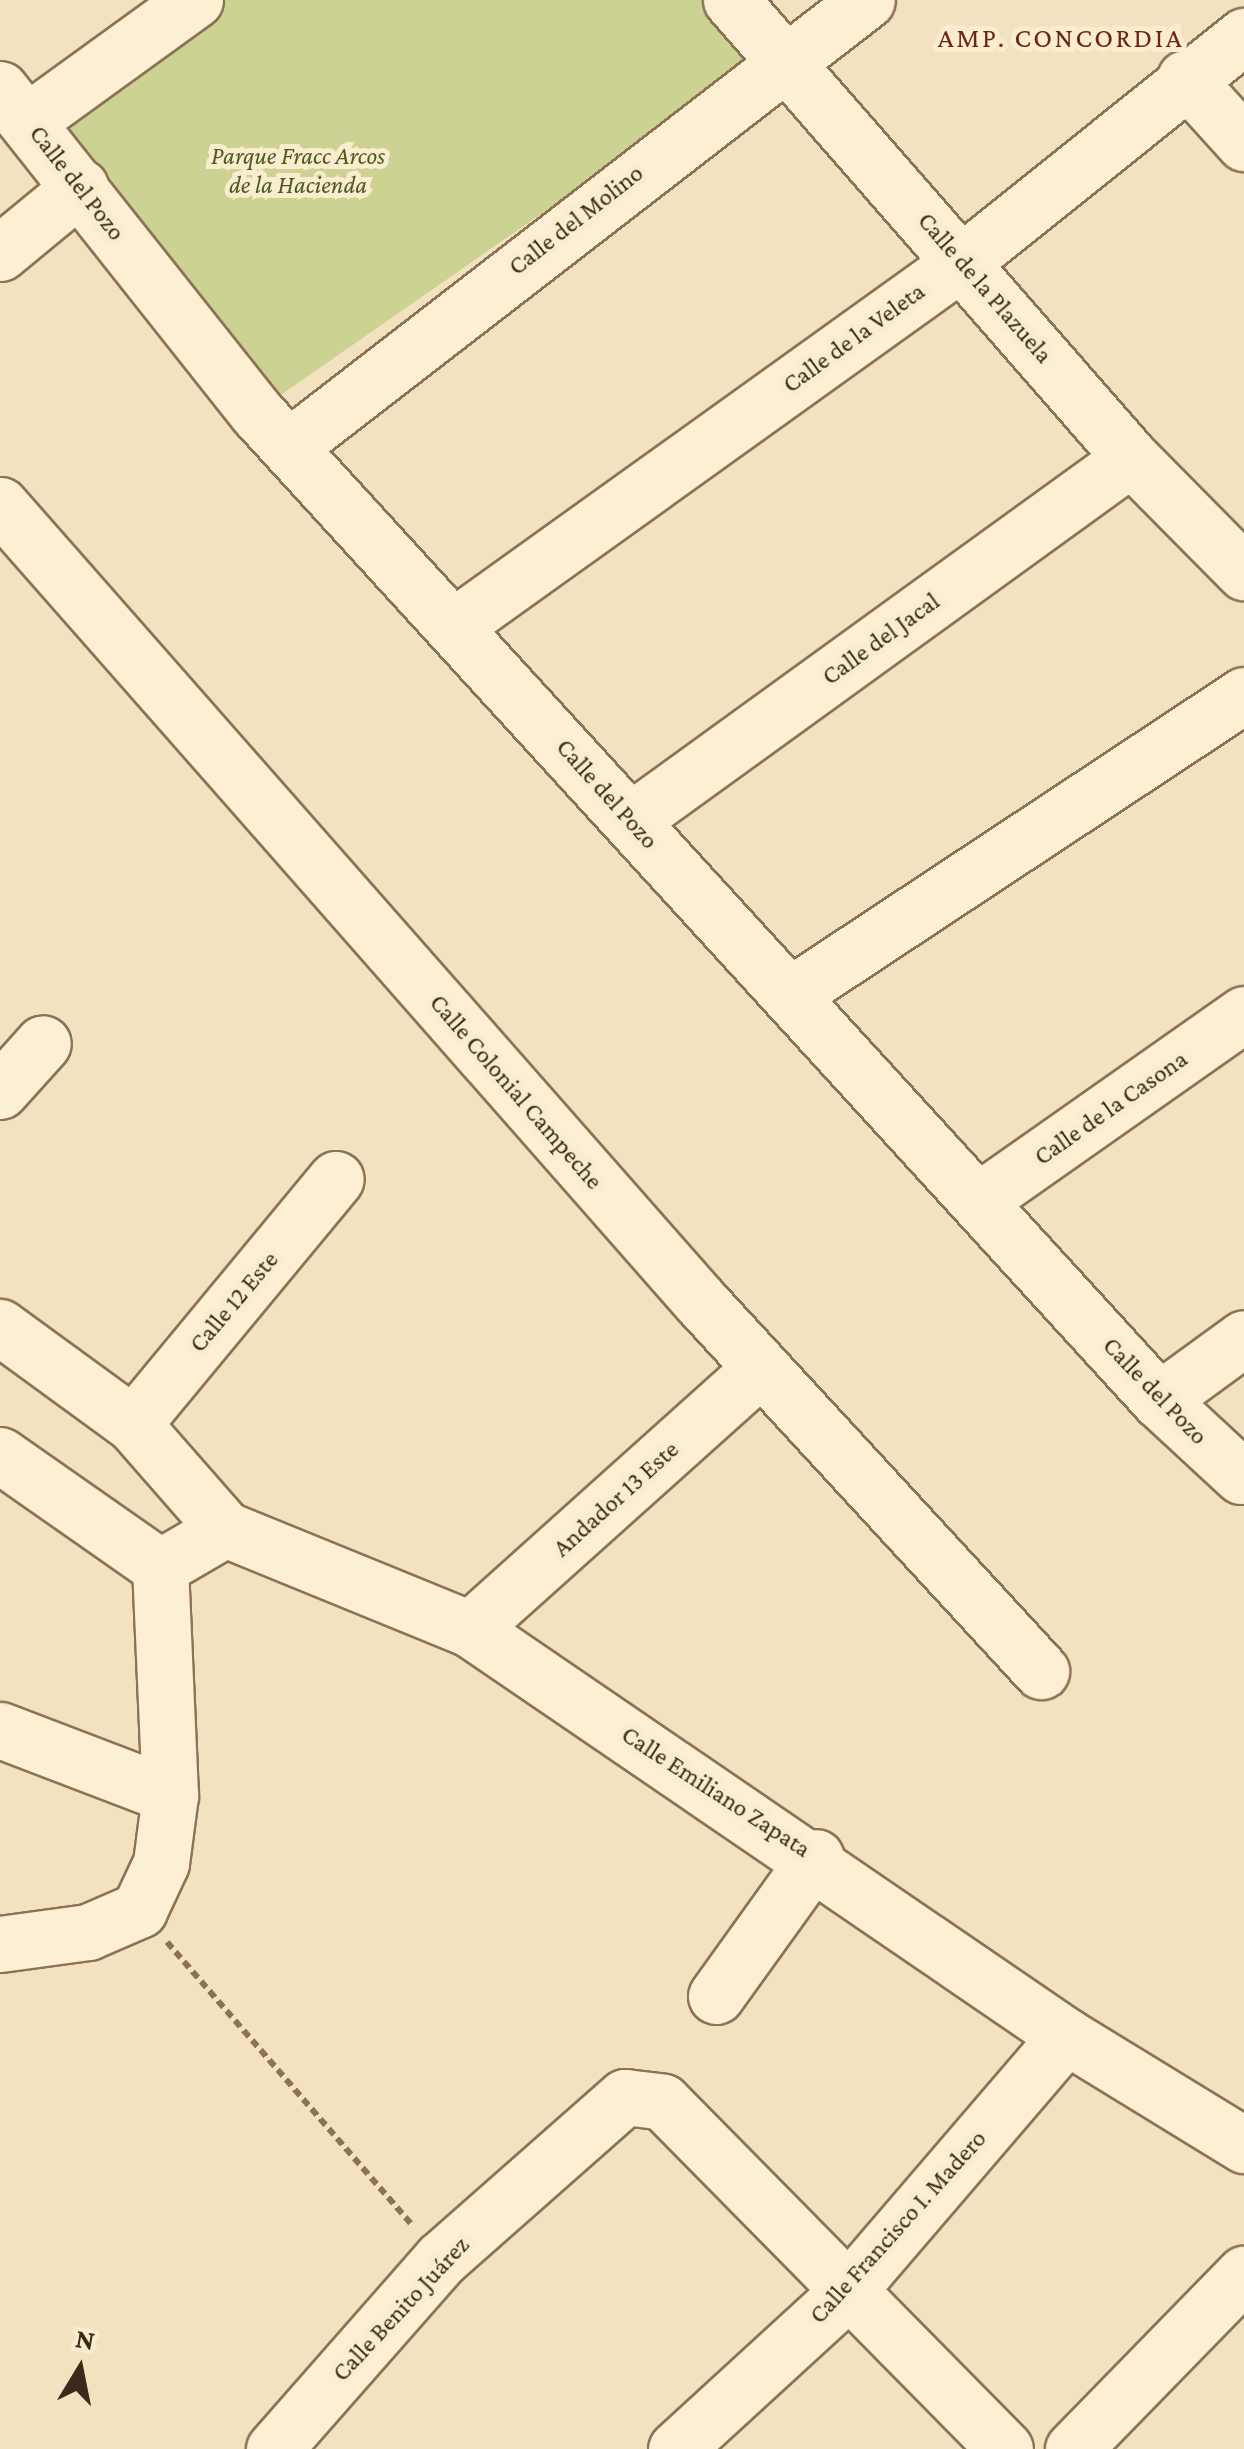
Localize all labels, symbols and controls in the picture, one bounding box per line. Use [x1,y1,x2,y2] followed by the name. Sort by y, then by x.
[938,21,1184,55] district label: AMP. CONCORDIA
[23,119,131,247] street label: Calle del Pozo
[211,142,385,201] park label: Parque Fracc Arcos de la Hacienda
[503,158,649,282] street label: Calle del Molino
[911,206,1059,370] street label: Calle de la Plazuela
[777,276,931,400] street label: Calle de la Veleta
[816,586,946,692] street label: Calle del Jacal
[550,733,664,855] street label: Calle del Pozo
[423,988,609,1196] street label: Calle Colonial Campeche
[1029,1044,1193,1172] street label: Calle de la Casona
[183,1245,285,1359] street label: Calle 12 Este
[1096,1331,1214,1451] street label: Calle del Pozo
[547,1435,685,1563] street label: Andador 13 Este
[616,1720,816,1864] street label: Calle Emiliano Zapata
[803,2124,993,2330] street label: Calle Francisco I. Madero
[326,2230,476,2388] street label: Calle Benito Juárez
[30,2319,130,2419] north arrow
[73,2322,97,2356] text: N

